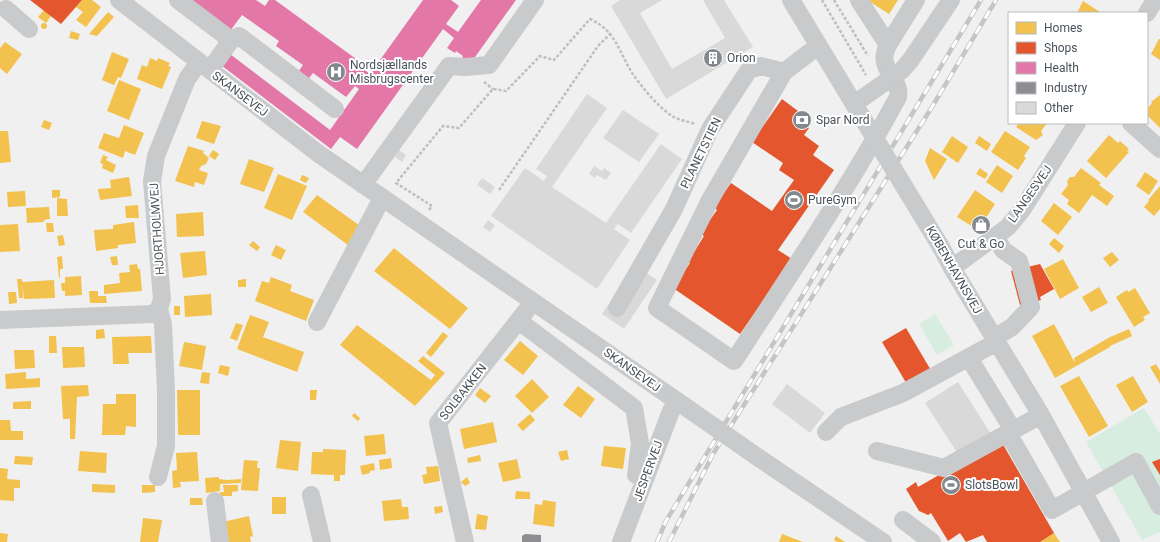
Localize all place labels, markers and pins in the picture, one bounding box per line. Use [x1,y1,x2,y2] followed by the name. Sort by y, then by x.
[702,47,724,69] building icon: Orion
[727,51,756,65] place label: Orion
[350,58,434,86] place label: Nordsjællands Misbrugscenter
[325,61,347,83] hospital icon: Nordsjællands Misbrugscenter
[791,109,813,131] bank icon: Spar Nord
[816,113,870,127] place label: Spar Nord
[783,189,805,211] sports icon: PureGym
[808,193,857,207] place label: PureGym
[970,214,992,236] shop icon: Cut & Go
[958,237,1005,251] place label: Cut & Go
[940,474,962,496] sports icon: SlotsBowl
[965,478,1018,492] place label: SlotsBowl

